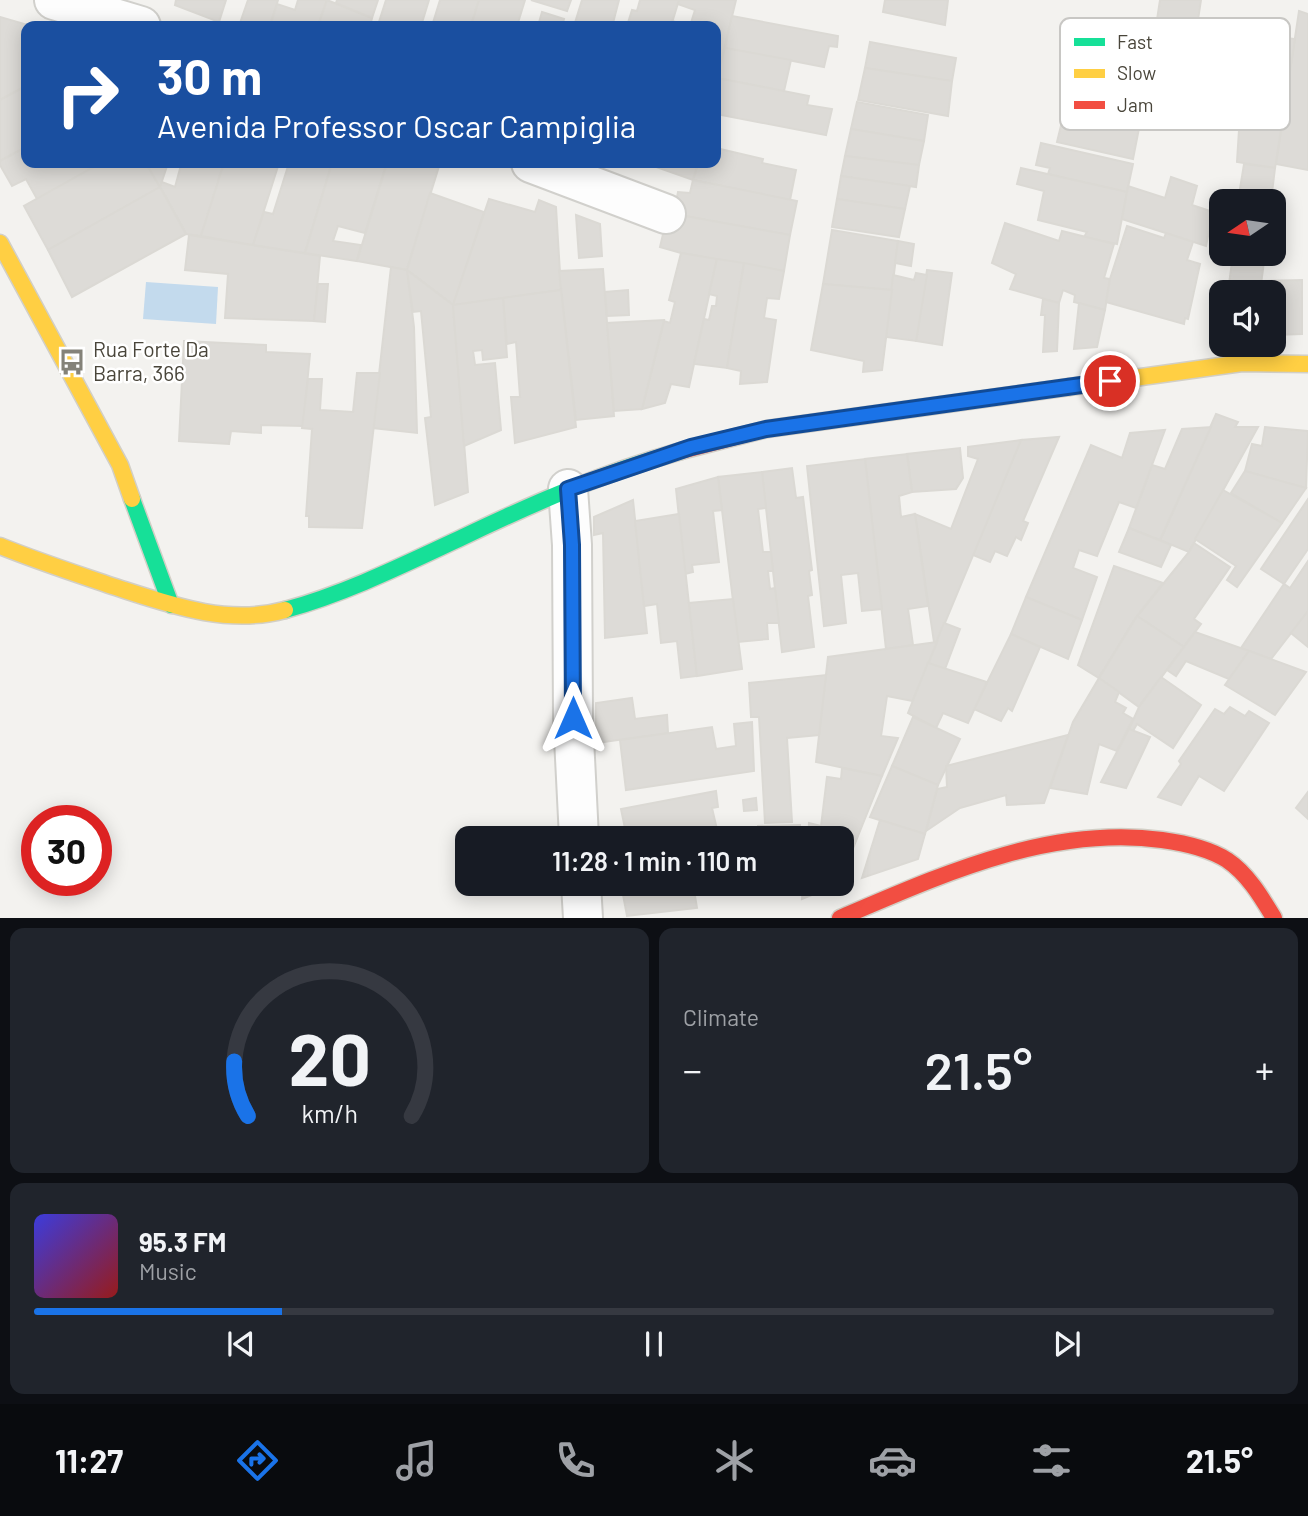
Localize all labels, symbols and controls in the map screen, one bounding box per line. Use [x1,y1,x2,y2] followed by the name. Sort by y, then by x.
[1060,18,1290,130] legend
[1117,30,1153,53] text: Fast
[157,46,262,105] text: 30 m
[42,49,133,140] icon: right
[1117,61,1156,84] text: Slow
[1117,93,1153,116] text: Jam
[157,106,636,144] text: Avenida Professor Oscar Campiglia
[1209,189,1286,266] north arrow
[1209,189,1286,357] map controls
[1209,280,1286,357] button: sound
[93,336,209,385] place label: Rua Forte Da Barra, 366
[57,347,87,377] bus stop icon: Rua Forte Da Barra, 366
[1080,351,1140,411] pin
[1091,362,1129,400] icon: arrive
[536,681,610,755] position arrow
[21,805,112,896] speed limit sign: 30
[552,845,757,876] text: 11:28 · 1 min · 110 m
[683,1003,759,1031] text: Climate
[288,1014,371,1102] text: 20
[925,1038,1032,1100] text: 21.5°
[683,1046,702,1092] text: −
[1255,1046,1274,1092] text: +
[301,1098,358,1128] text: km/h
[139,1226,226,1257] text: 95.3 FM
[139,1257,197,1285] text: Music
[222,1325,260,1363] icon: previous
[635,1325,673,1363] icon: pause
[1048,1325,1086,1363] icon: next
[233,1436,282,1485] icon: directions
[392,1436,441,1485] icon: music
[551,1436,600,1485] icon: phone
[710,1436,759,1485] icon: climate
[868,1436,917,1485] icon: car
[1027,1436,1076,1485] icon: filters
[55,1441,123,1479] text: 11:27
[1186,1441,1253,1479] text: 21.5°

